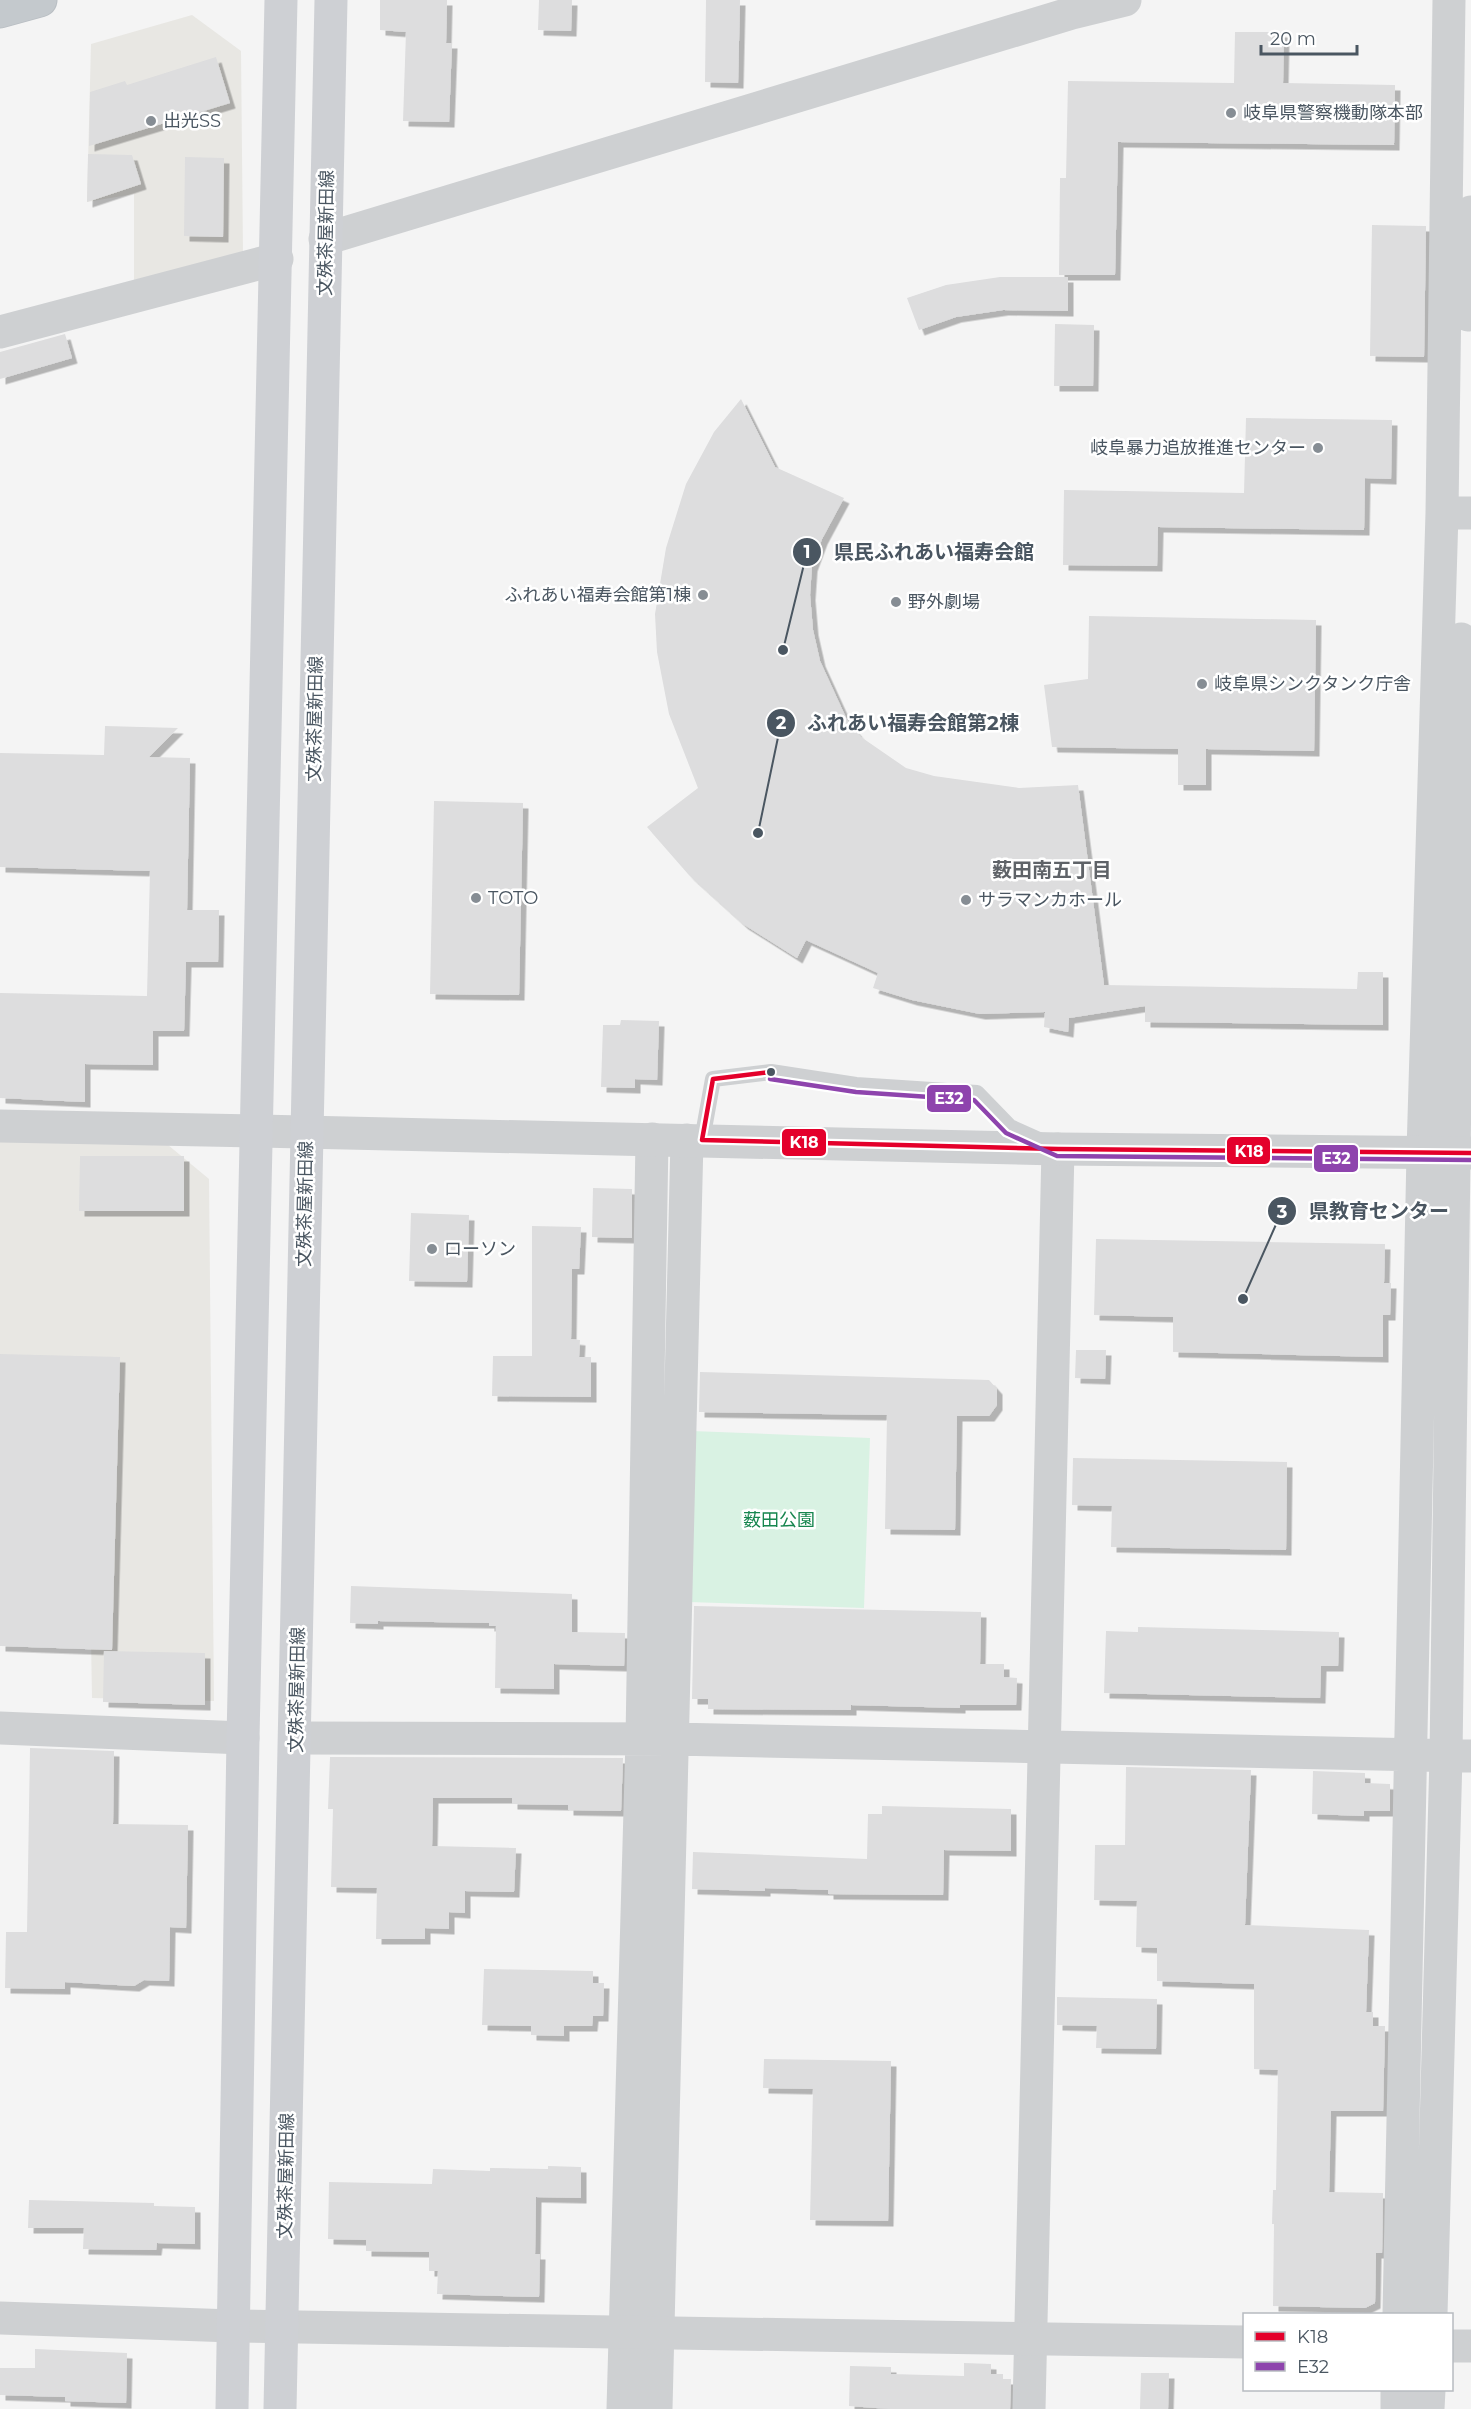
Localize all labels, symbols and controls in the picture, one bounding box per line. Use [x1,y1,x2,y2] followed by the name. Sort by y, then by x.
[1261,18,1357,56] scale bar
[1270,28,1316,50] text: 20 m
[1243,102,1423,124] place label: 岐阜県警察機動隊本部
[1224,106,1238,120] marker: 岐阜県警察機動隊本部
[163,110,221,132] place label: 出光SS
[144,114,158,128] marker: 出光SS
[314,170,338,296] street label: 文殊茶屋新田線
[1090,437,1306,459] place label: 岐阜暴力追放推進センター
[1311,441,1325,455] marker: 岐阜暴力追放推進センター
[792,533,1046,571] callout: 県民ふれあい福寿会館
[834,540,1034,564] text: 県民ふれあい福寿会館
[803,541,811,563] text: 1
[505,584,691,606] place label: ふれあい福寿会館第1棟
[696,588,710,602] marker: ふれあい福寿会館第1棟
[908,591,980,613] place label: 野外劇場
[889,595,903,609] marker: 野外劇場
[303,656,327,782] street label: 文殊茶屋新田線
[1214,673,1411,695] place label: 岐阜県シンクタンク庁舎
[1195,677,1209,691] marker: 岐阜県シンクタンク庁舎
[766,704,1031,742] callout: ふれあい福寿会館第2棟
[807,711,1019,735] text: ふれあい福寿会館第2棟
[776,712,787,734] text: 2
[992,858,1112,882] district label: 薮田南五丁目
[488,887,538,909] place label: TOTO
[978,889,1122,911] place label: サラマンカホール
[469,891,483,905] marker: TOTO
[959,893,973,907] marker: サラマンカホール
[765,1066,777,1078] unlabelled marker
[926,1084,972,1113] line badge: E32
[934,1089,964,1108] text: E32
[781,1128,827,1157] line badge: K18
[790,1133,819,1152] text: K18
[1226,1136,1271,1165] line badge: K18
[293,1141,317,1267] street label: 文殊茶屋新田線
[1235,1142,1264,1161] text: K18
[1313,1144,1359,1173] line badge: E32
[1321,1149,1351,1168] text: E32
[1267,1192,1461,1230] callout: 県教育センター
[1309,1199,1449,1223] text: 県教育センター
[1276,1201,1288,1223] text: 3
[444,1238,516,1260] place label: ローソン
[425,1242,439,1256] marker: ローソン
[743,1509,815,1531] park label: 薮田公園
[285,1627,309,1753] street label: 文殊茶屋新田線
[274,2113,298,2239] street label: 文殊茶屋新田線
[1243,2313,1453,2391] legend
[1297,2326,1328,2348] text: K18
[1297,2356,1329,2378] text: E32

